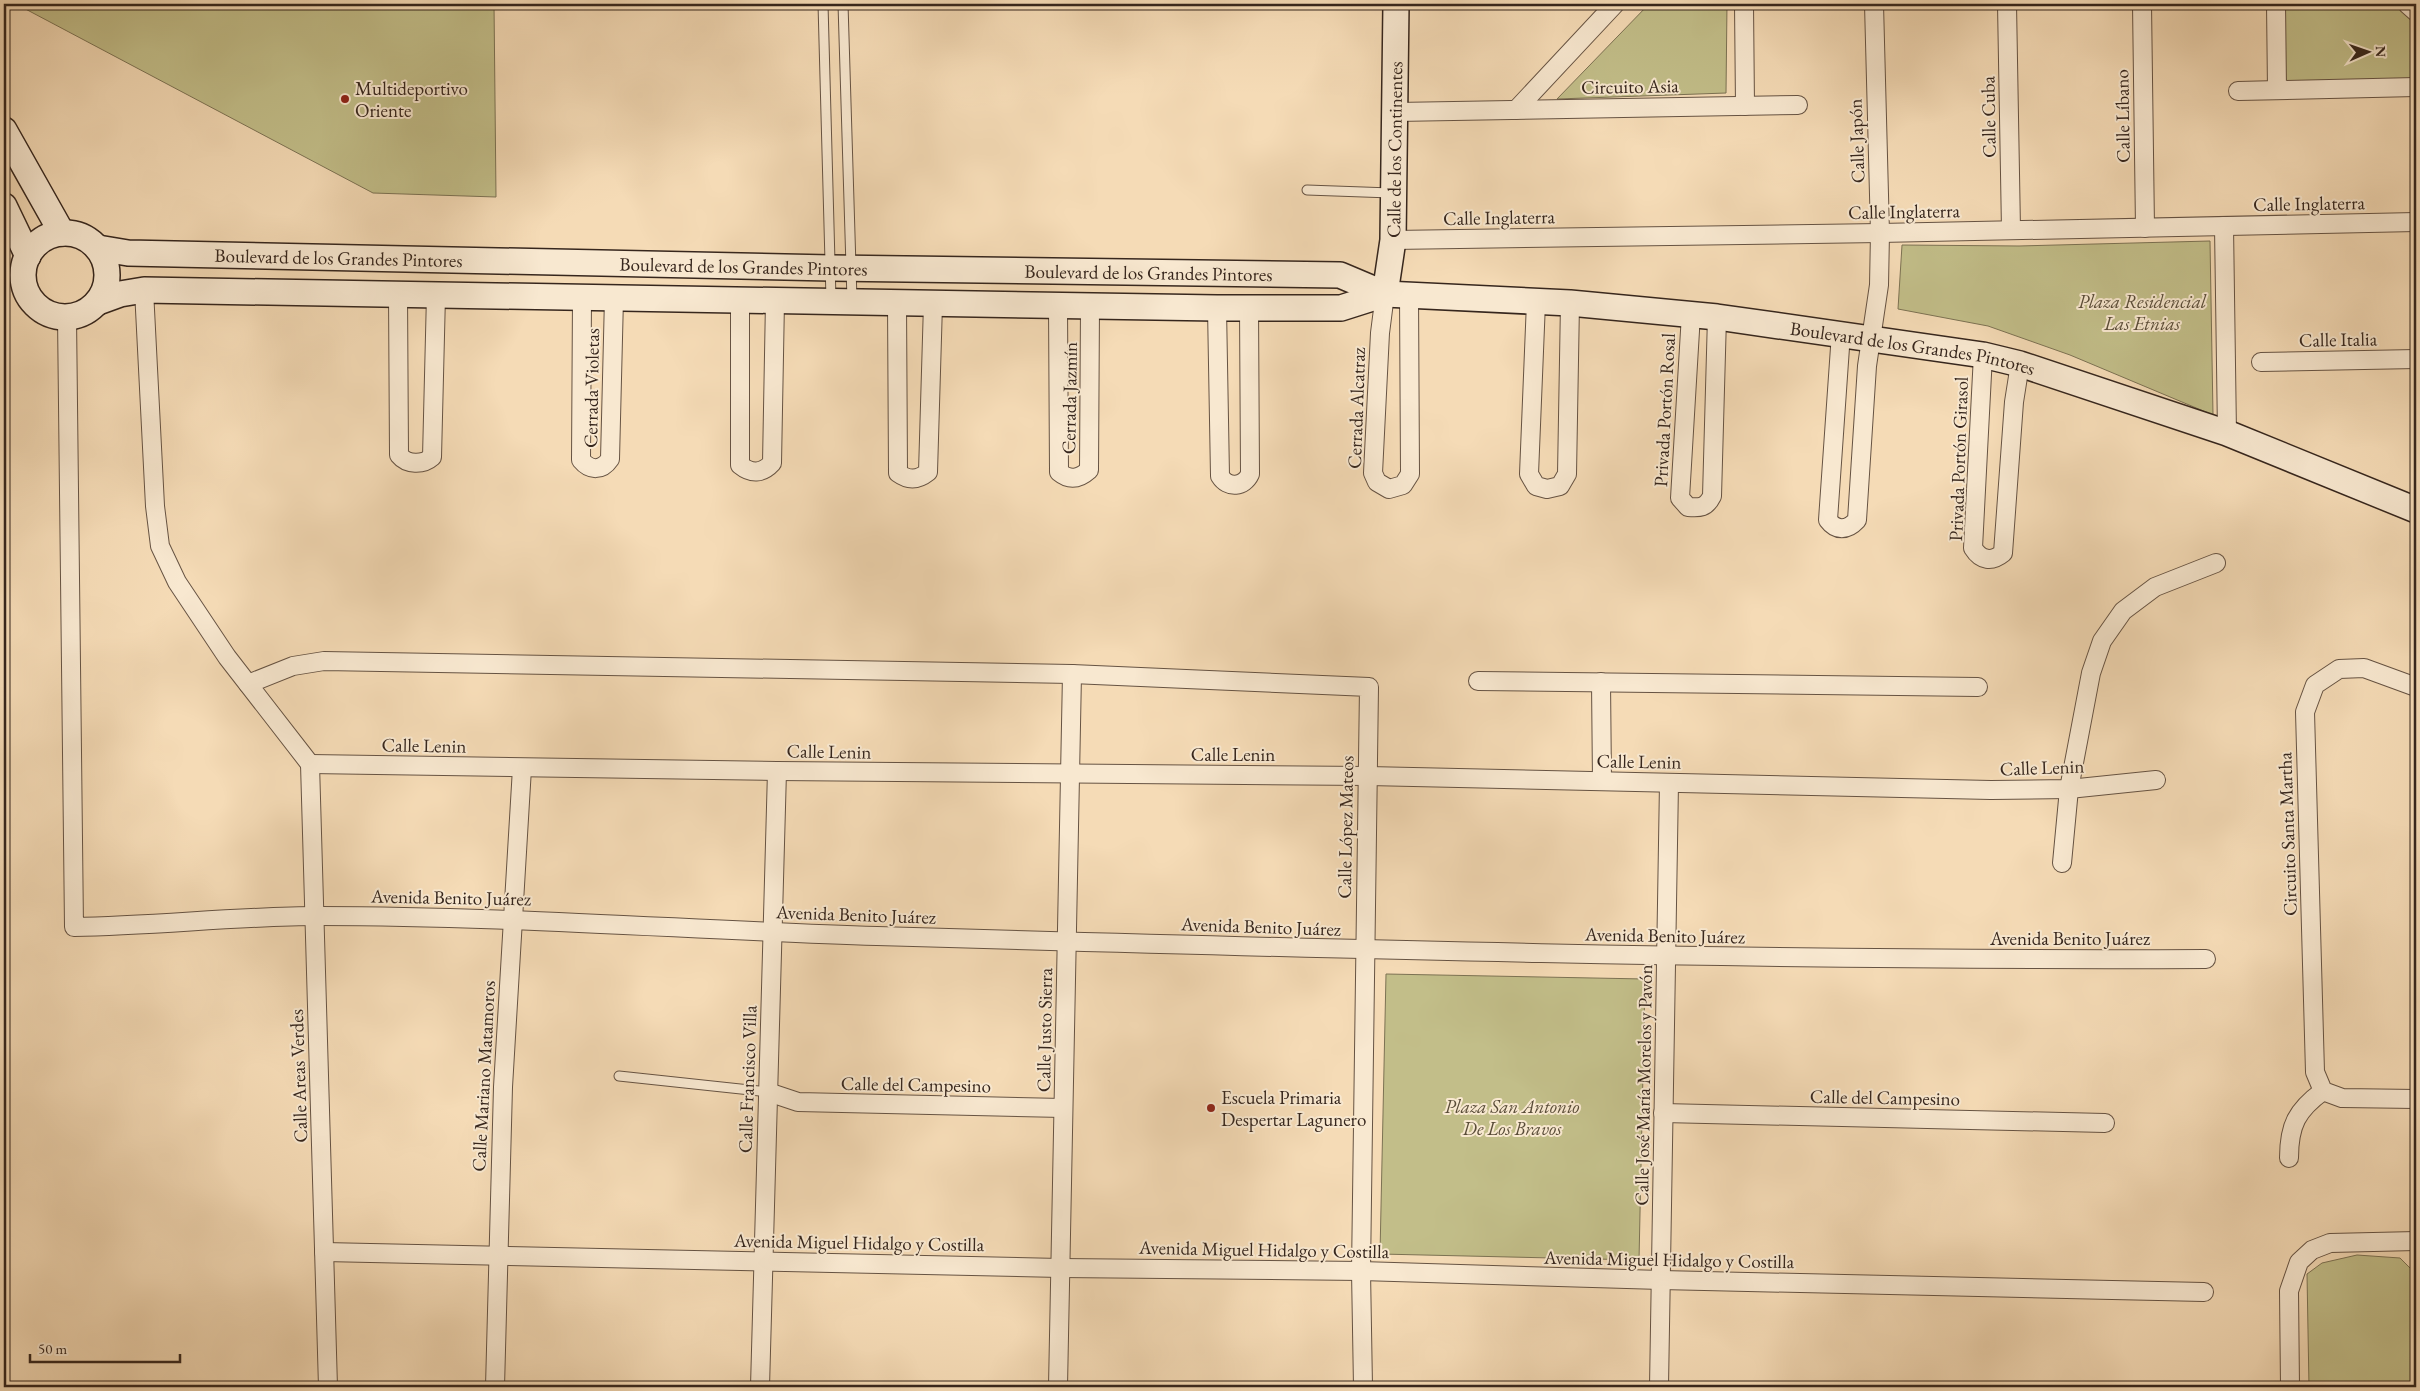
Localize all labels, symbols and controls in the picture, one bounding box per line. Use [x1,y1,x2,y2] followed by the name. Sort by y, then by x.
[2342,28,2392,78] north arrow
[2372,46,2390,58] text: N
[1381,61,1408,238] street label: Calle de los Continentes
[2109,69,2136,163] street label: Calle Líbano
[1581,73,1679,100] street label: Circuito Asia
[1975,75,2002,158] street label: Calle Cuba
[355,76,468,123] place label: Multideportivo Oriente
[339,93,351,105] marker: Multideportivo Oriente
[1843,98,1870,184] street label: Calle Japón
[2253,190,2366,217] street label: Calle Inglaterra
[1848,198,1961,225] street label: Calle Inglaterra
[1443,204,1556,231] street label: Calle Inglaterra
[214,243,463,273] street label: Boulevard de los Grandes Pintores
[619,251,868,282] street label: Boulevard de los Grandes Pintores
[1024,259,1273,287] street label: Boulevard de los Grandes Pintores
[2078,289,2207,336] park label: Plaza Residencial Las Etnias
[1788,316,2038,381] street label: Boulevard de los Grandes Pintores
[2299,326,2378,353] street label: Calle Italia
[578,328,605,448] street label: Cerrada Violetas
[1648,332,1681,487] street label: Privada Portón Rosal
[1056,342,1083,454] street label: Cerrada Jazmín
[1342,346,1371,469] street label: Cerrada Alcatraz
[1943,376,1974,542] street label: Privada Portón Girasol
[381,732,467,759] street label: Calle Lenin
[786,738,872,765] street label: Calle Lenin
[1191,742,1275,767] street label: Calle Lenin
[1596,748,1682,775] street label: Calle Lenin
[2272,751,2303,916] street label: Circuito Santa Martha
[1999,754,2085,781] street label: Calle Lenin
[1332,755,1359,899] street label: Calle López Mateos
[370,884,532,911] street label: Avenida Benito Juárez
[775,899,937,930] street label: Avenida Benito Juárez
[1180,911,1342,942] street label: Avenida Benito Juárez
[1584,922,1746,949] street label: Avenida Benito Juárez
[1989,926,2151,951] street label: Avenida Benito Juárez
[1629,964,1658,1206] street label: Calle José María Morelos y Pavón
[1031,967,1058,1092] street label: Calle Justo Sierra
[466,980,501,1172] street label: Calle Mariano Matamoros
[732,1004,763,1153] street label: Calle Francisco Villa
[284,1009,313,1143] street label: Calle Areas Verdes
[841,1071,991,1098] street label: Calle del Campesino
[1810,1084,1960,1111] street label: Calle del Campesino
[1221,1085,1366,1132] place label: Escuela Primaria Despertar Lagunero
[1445,1094,1579,1141] park label: Plaza San Antonio De Los Bravos
[1205,1102,1217,1114] marker: Escuela Primaria Despertar Lagunero
[733,1228,985,1257] street label: Avenida Miguel Hidalgo y Costilla
[1138,1235,1390,1264] street label: Avenida Miguel Hidalgo y Costilla
[1543,1245,1795,1274] street label: Avenida Miguel Hidalgo y Costilla
[30,1331,180,1363] scale bar
[38,1339,67,1358] text: 50 m

